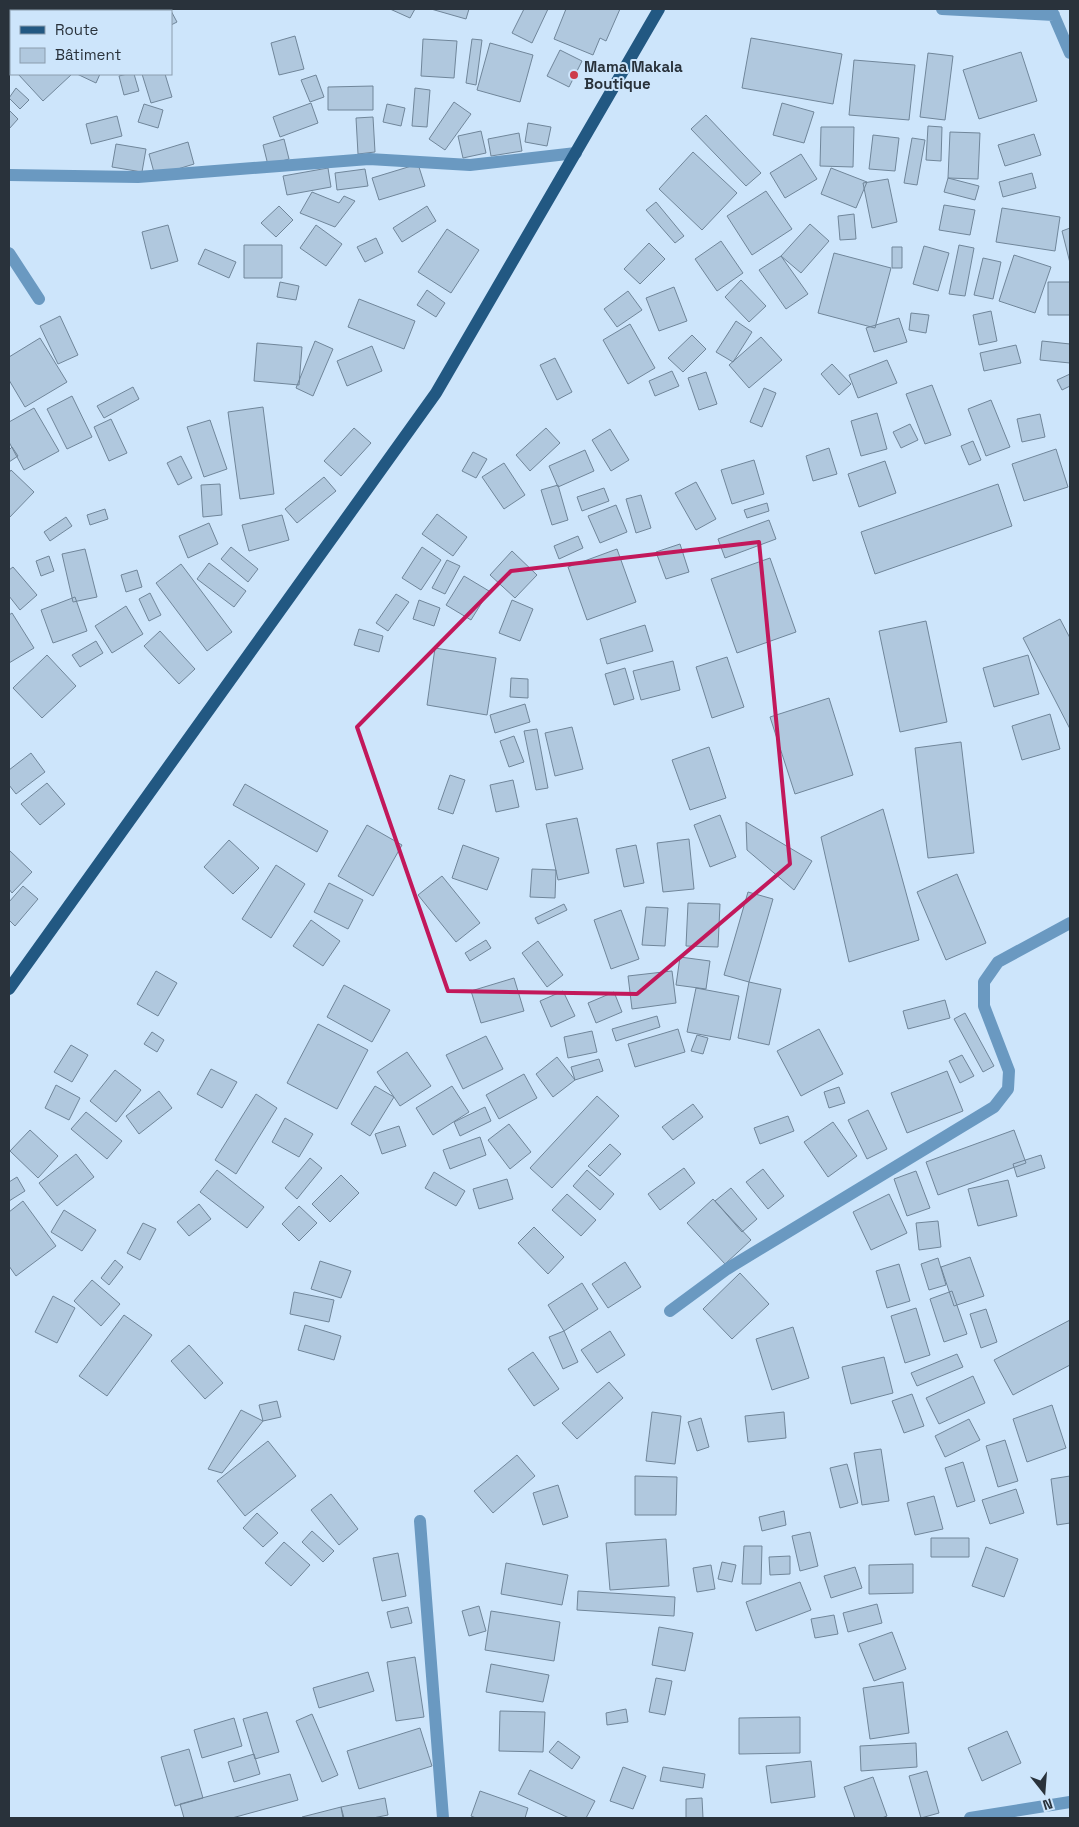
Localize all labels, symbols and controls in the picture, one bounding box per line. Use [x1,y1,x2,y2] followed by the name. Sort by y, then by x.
[10,10,172,75] legend
[55,20,99,39] text: Route
[55,45,121,64] text: Bâtiment
[584,57,683,93] place label: Mama Makala Boutique
[568,69,580,81] marker: Mama Makala Boutique
[1019,1767,1069,1817] north arrow
[1041,1794,1055,1814] text: N

